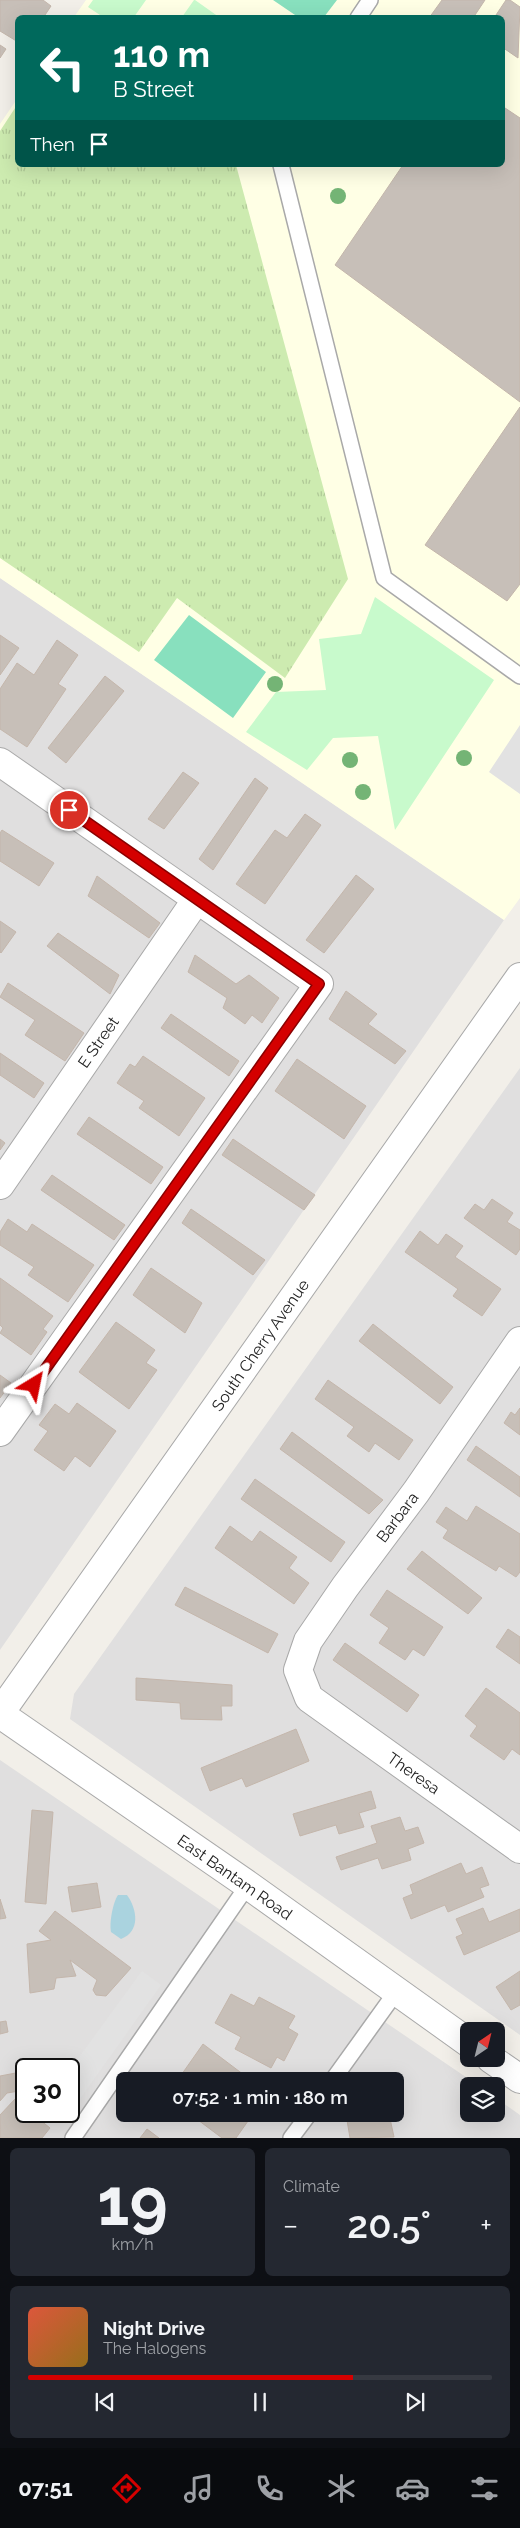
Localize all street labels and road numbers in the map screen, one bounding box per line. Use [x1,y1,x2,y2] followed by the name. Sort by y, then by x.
[74,1012,123,1072] street label: E Street
[208,1276,313,1415] street label: South Cherry Avenue
[372,1488,422,1546] street label: Barbara
[384,1749,444,1798] street label: Theresa
[174,1831,296,1924] street label: East Bantam Road

